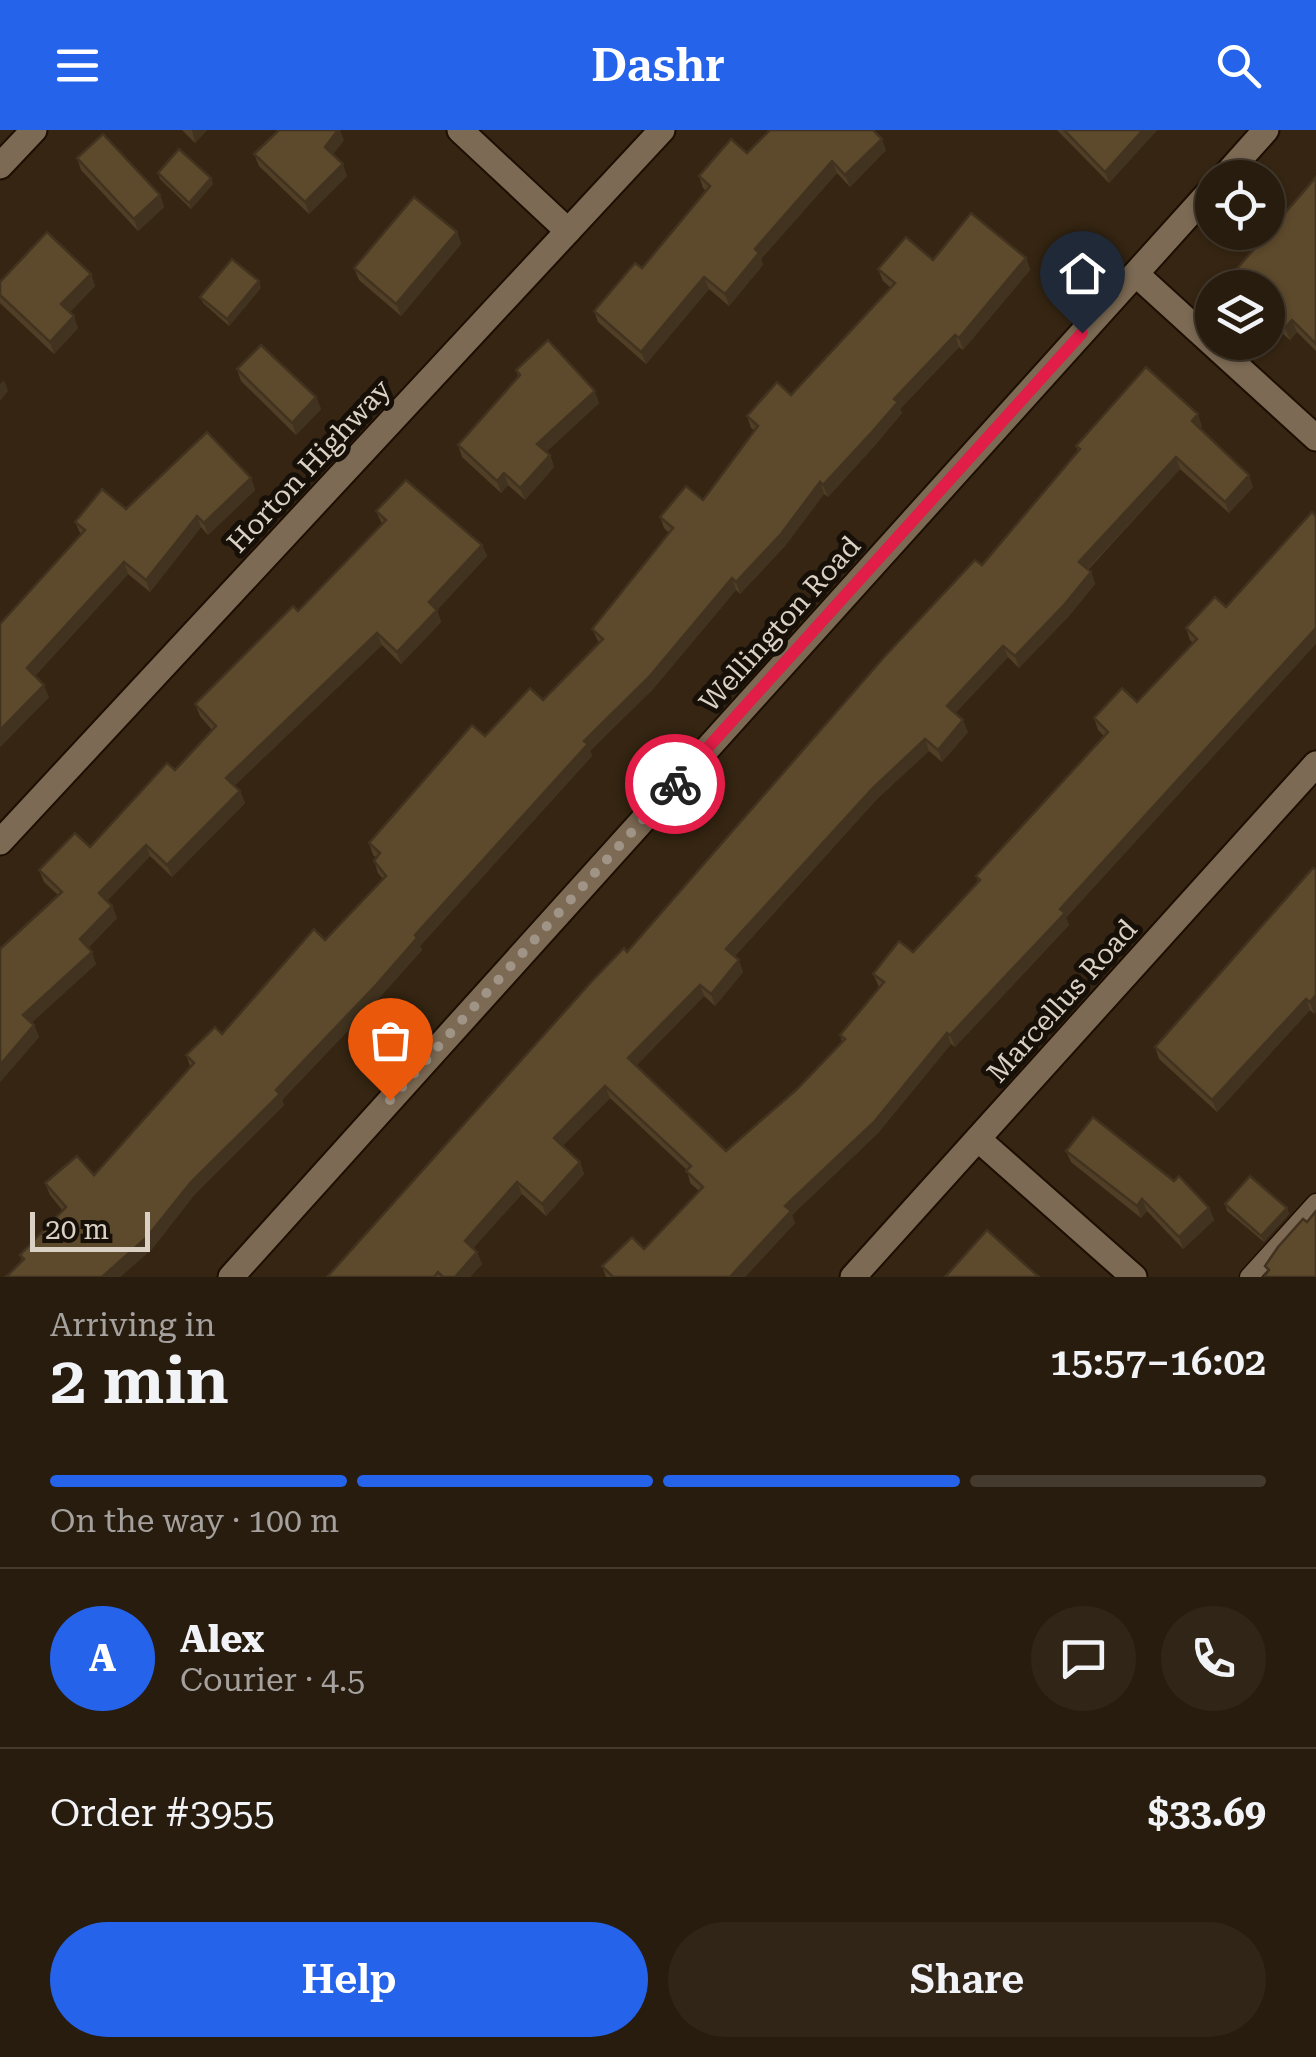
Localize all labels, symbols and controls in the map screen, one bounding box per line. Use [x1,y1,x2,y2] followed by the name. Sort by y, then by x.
[50,38,105,93] icon: menu
[1211,38,1266,93] icon: search
[591,39,725,92] text: Dashr
[1195,160,1285,360] map controls
[1195,160,1285,250] button: locate
[1040,231,1125,334] pin
[1055,246,1110,301] icon: home
[1195,270,1285,360] button: layers
[220,372,398,559] street label: Horton Highway
[693,530,867,718] street label: Wellington Road
[625,734,725,834] courier
[648,757,703,812] icon: bike
[980,913,1144,1089] street label: Marcellus Road
[348,998,433,1101] pin
[363,1013,418,1068] icon: bag
[30,1207,150,1252] scale bar
[45,1213,109,1246] text: 20 m
[50,1306,215,1344] text: Arriving in
[1050,1340,1266,1384] text: 15:57–16:02
[50,1343,229,1419] text: 2 min
[50,1502,339,1540] text: On the way · 100 m
[1031,1606,1136,1711] button: chat
[1161,1606,1266,1711] button: phone
[180,1617,264,1661] text: Alex
[89,1636,116,1680] text: A
[180,1661,365,1699] text: Courier · 4.5
[50,1791,275,1835] text: Order #3955
[1148,1791,1266,1835] text: $33.69
[50,1922,648,2037] button: Help
[668,1922,1266,2037] button: Share

